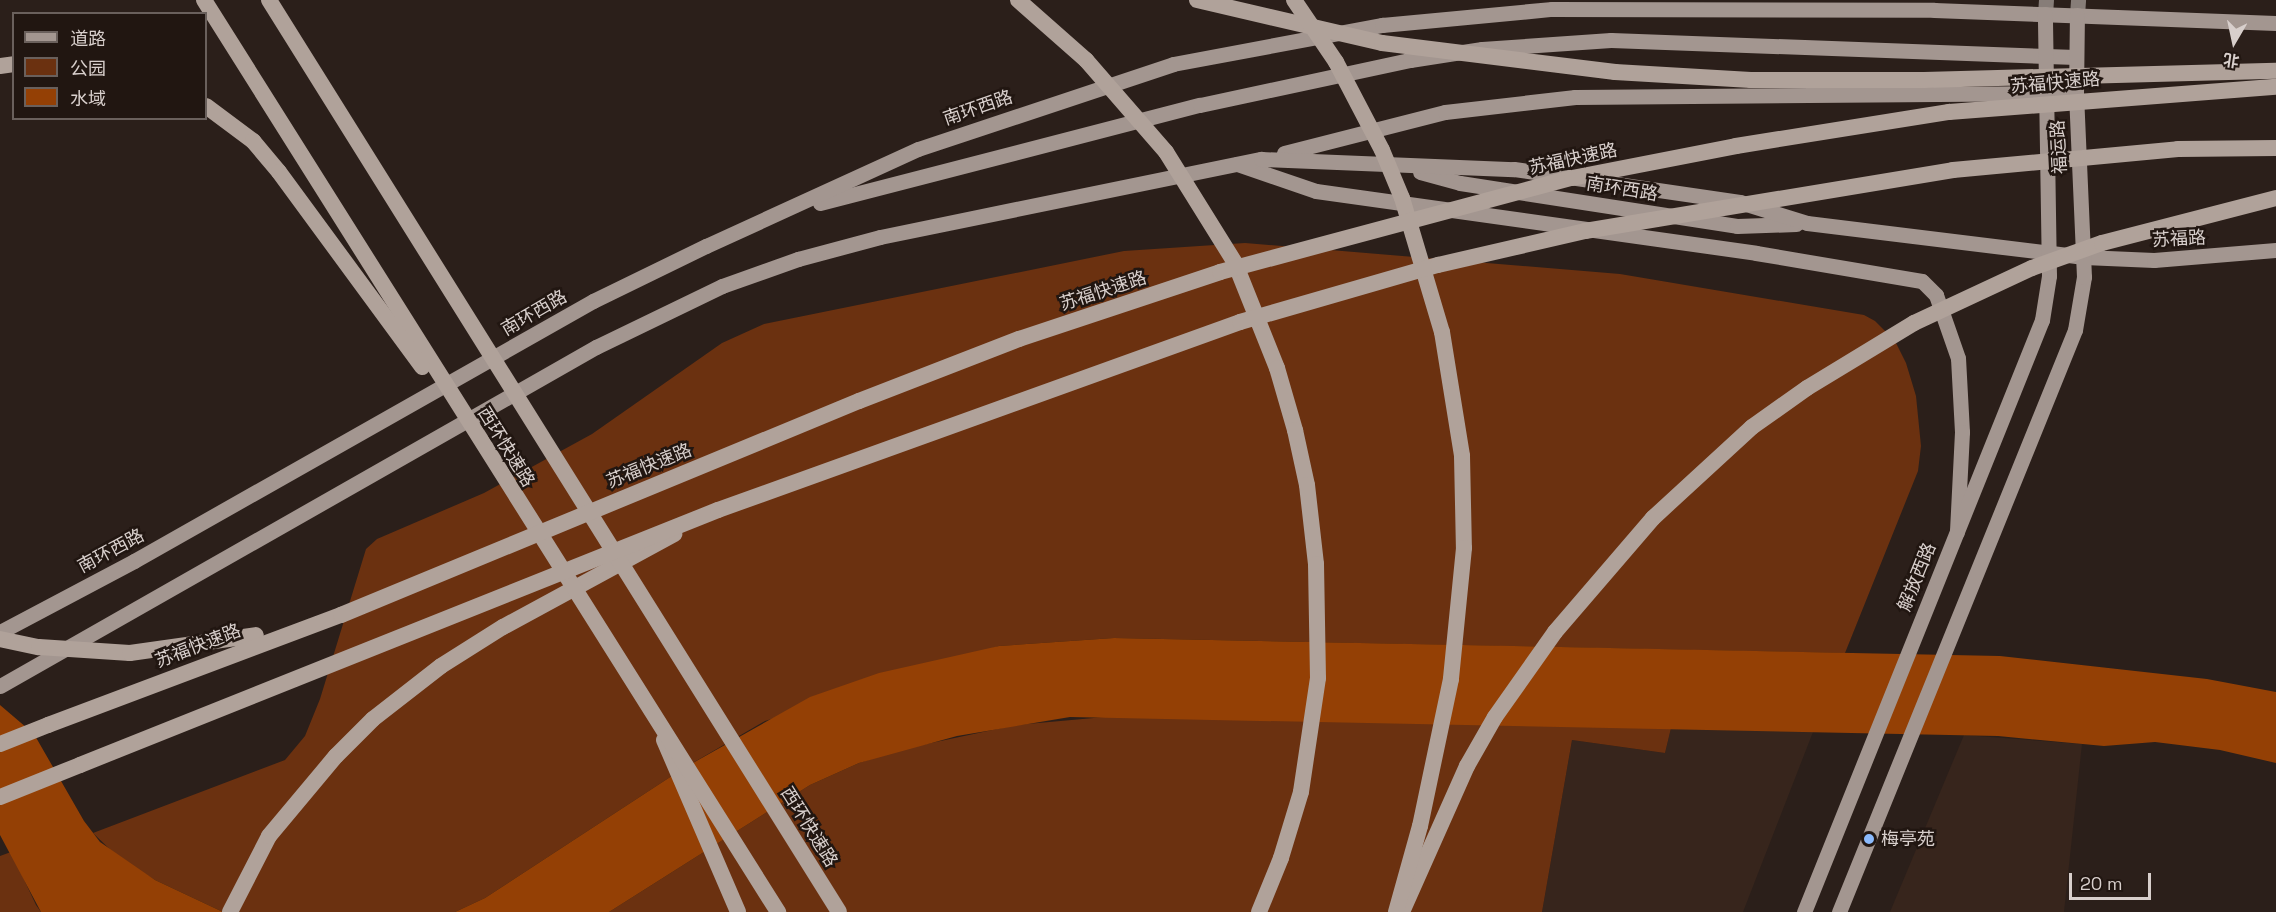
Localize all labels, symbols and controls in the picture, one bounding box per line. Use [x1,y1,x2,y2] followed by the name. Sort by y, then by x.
[12,12,207,120] legend
[2204,12,2264,72] north arrow
[70,27,106,50] text: 道路
[2222,49,2241,72] text: 北
[70,57,106,80] text: 公园
[2009,68,2101,98] street label: 苏福快速路
[940,86,1016,130] street label: 南环西路
[70,87,106,110] text: 水域
[2047,119,2071,175] street label: 福运路
[1527,139,1619,179] street label: 苏福快速路
[1585,173,1659,205] street label: 南环西路
[2151,227,2207,251] street label: 苏福路
[1057,267,1149,315] street label: 苏福快速路
[497,286,571,340] street label: 南环西路
[473,403,539,491] street label: 西环快速路
[603,439,695,493] street label: 苏福快速路
[74,525,148,577] street label: 南环西路
[1894,540,1940,614] street label: 解放西路
[152,620,244,672] street label: 苏福快速路
[776,783,842,871] street label: 西环快速路
[1881,828,1935,850] place label: 梅亭苑
[1862,832,1876,846] marker: 梅亭苑
[2072,861,2154,899] scale bar
[2080,872,2123,895] text: 20 m

